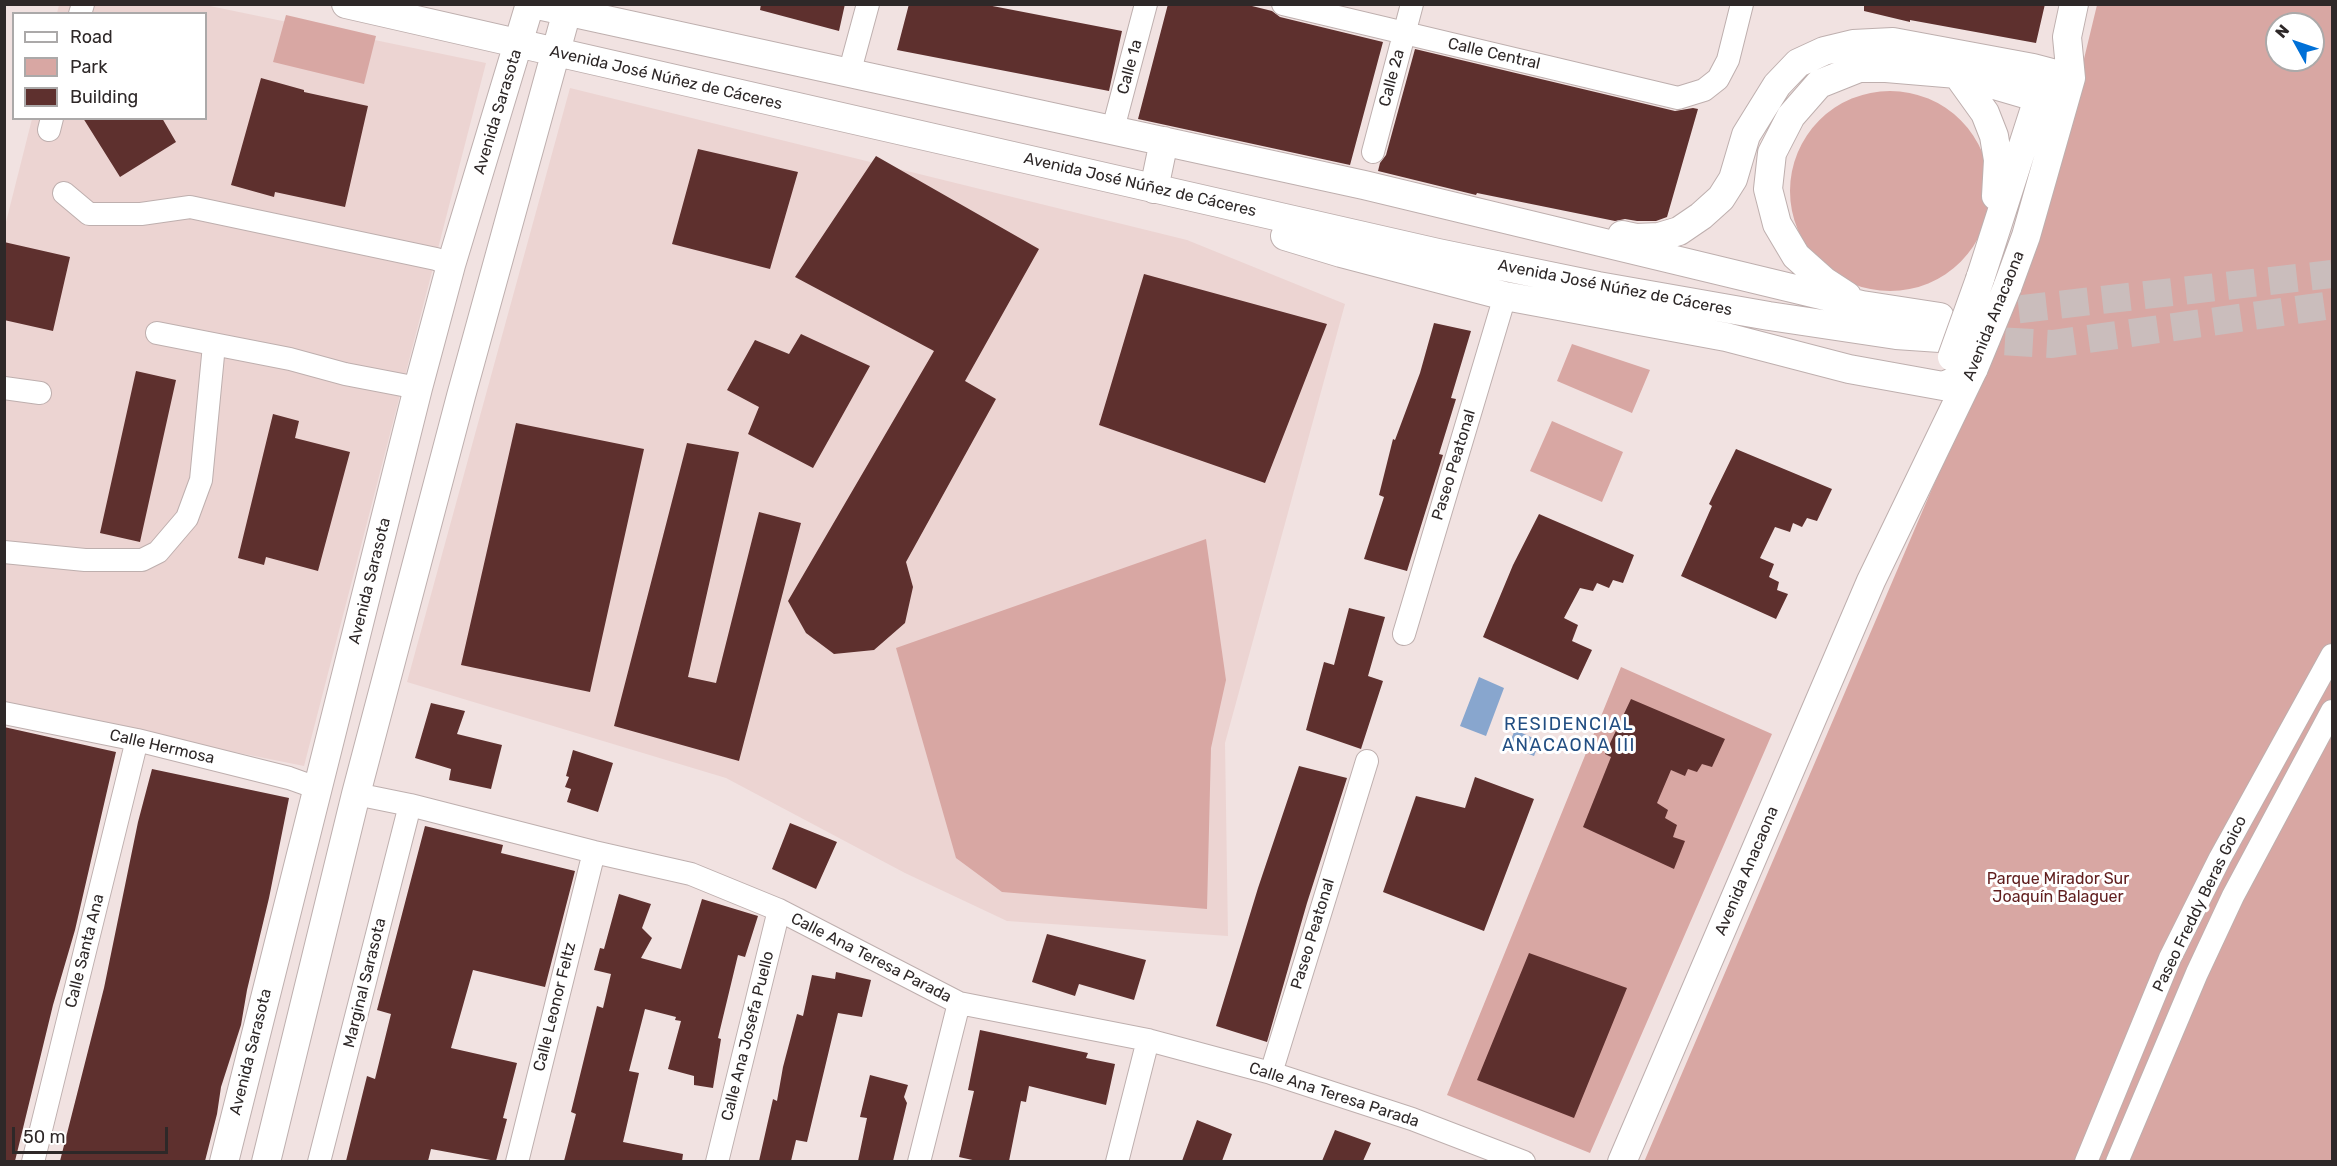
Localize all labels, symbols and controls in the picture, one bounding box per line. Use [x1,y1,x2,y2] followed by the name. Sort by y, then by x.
[12,12,207,120] legend
[2265,12,2325,72] north arrow
[2271,21,2293,42] text: N
[70,26,113,48] text: Road
[1446,34,1542,74] street label: Calle Central
[1114,38,1146,96] street label: Calle 1a
[548,42,784,114] street label: Avenida José Núñez de Cáceres
[470,47,526,177] street label: Avenida Sarasota
[1375,47,1409,109] street label: Calle 2a
[70,56,107,78] text: Park
[70,86,138,108] text: Building
[1022,149,1258,221] street label: Avenida José Núñez de Cáceres
[1959,248,2029,384] street label: Avenida Anacaona
[1496,256,1734,320] street label: Avenida José Núñez de Cáceres
[1428,407,1480,523] street label: Paseo Peatonal
[345,516,395,646] street label: Avenida Sarasota
[1502,714,1636,756] district label: RESIDENCIAL ANACAONA III
[108,726,216,768] street label: Calle Hermosa
[1711,804,1783,938] street label: Avenida Anacaona
[2149,813,2251,995] street label: Paseo Freddy Beras Goico
[1987,869,2129,907] park label: Parque Mirador Sur Joaquín Balaguer
[1287,876,1339,992] street label: Paseo Peatonal
[62,892,108,1010] street label: Calle Santa Ana
[787,909,955,1007] street label: Calle Ana Teresa Parada
[340,916,390,1050] street label: Marginal Sarasota
[530,940,580,1074] street label: Calle Leonor Feltz
[718,949,778,1123] street label: Calle Ana Josefa Puello
[226,987,276,1117] street label: Avenida Sarasota
[1246,1058,1422,1132] street label: Calle Ana Teresa Parada
[15,1115,171,1153] scale bar
[23,1126,66,1148] text: 50 m

